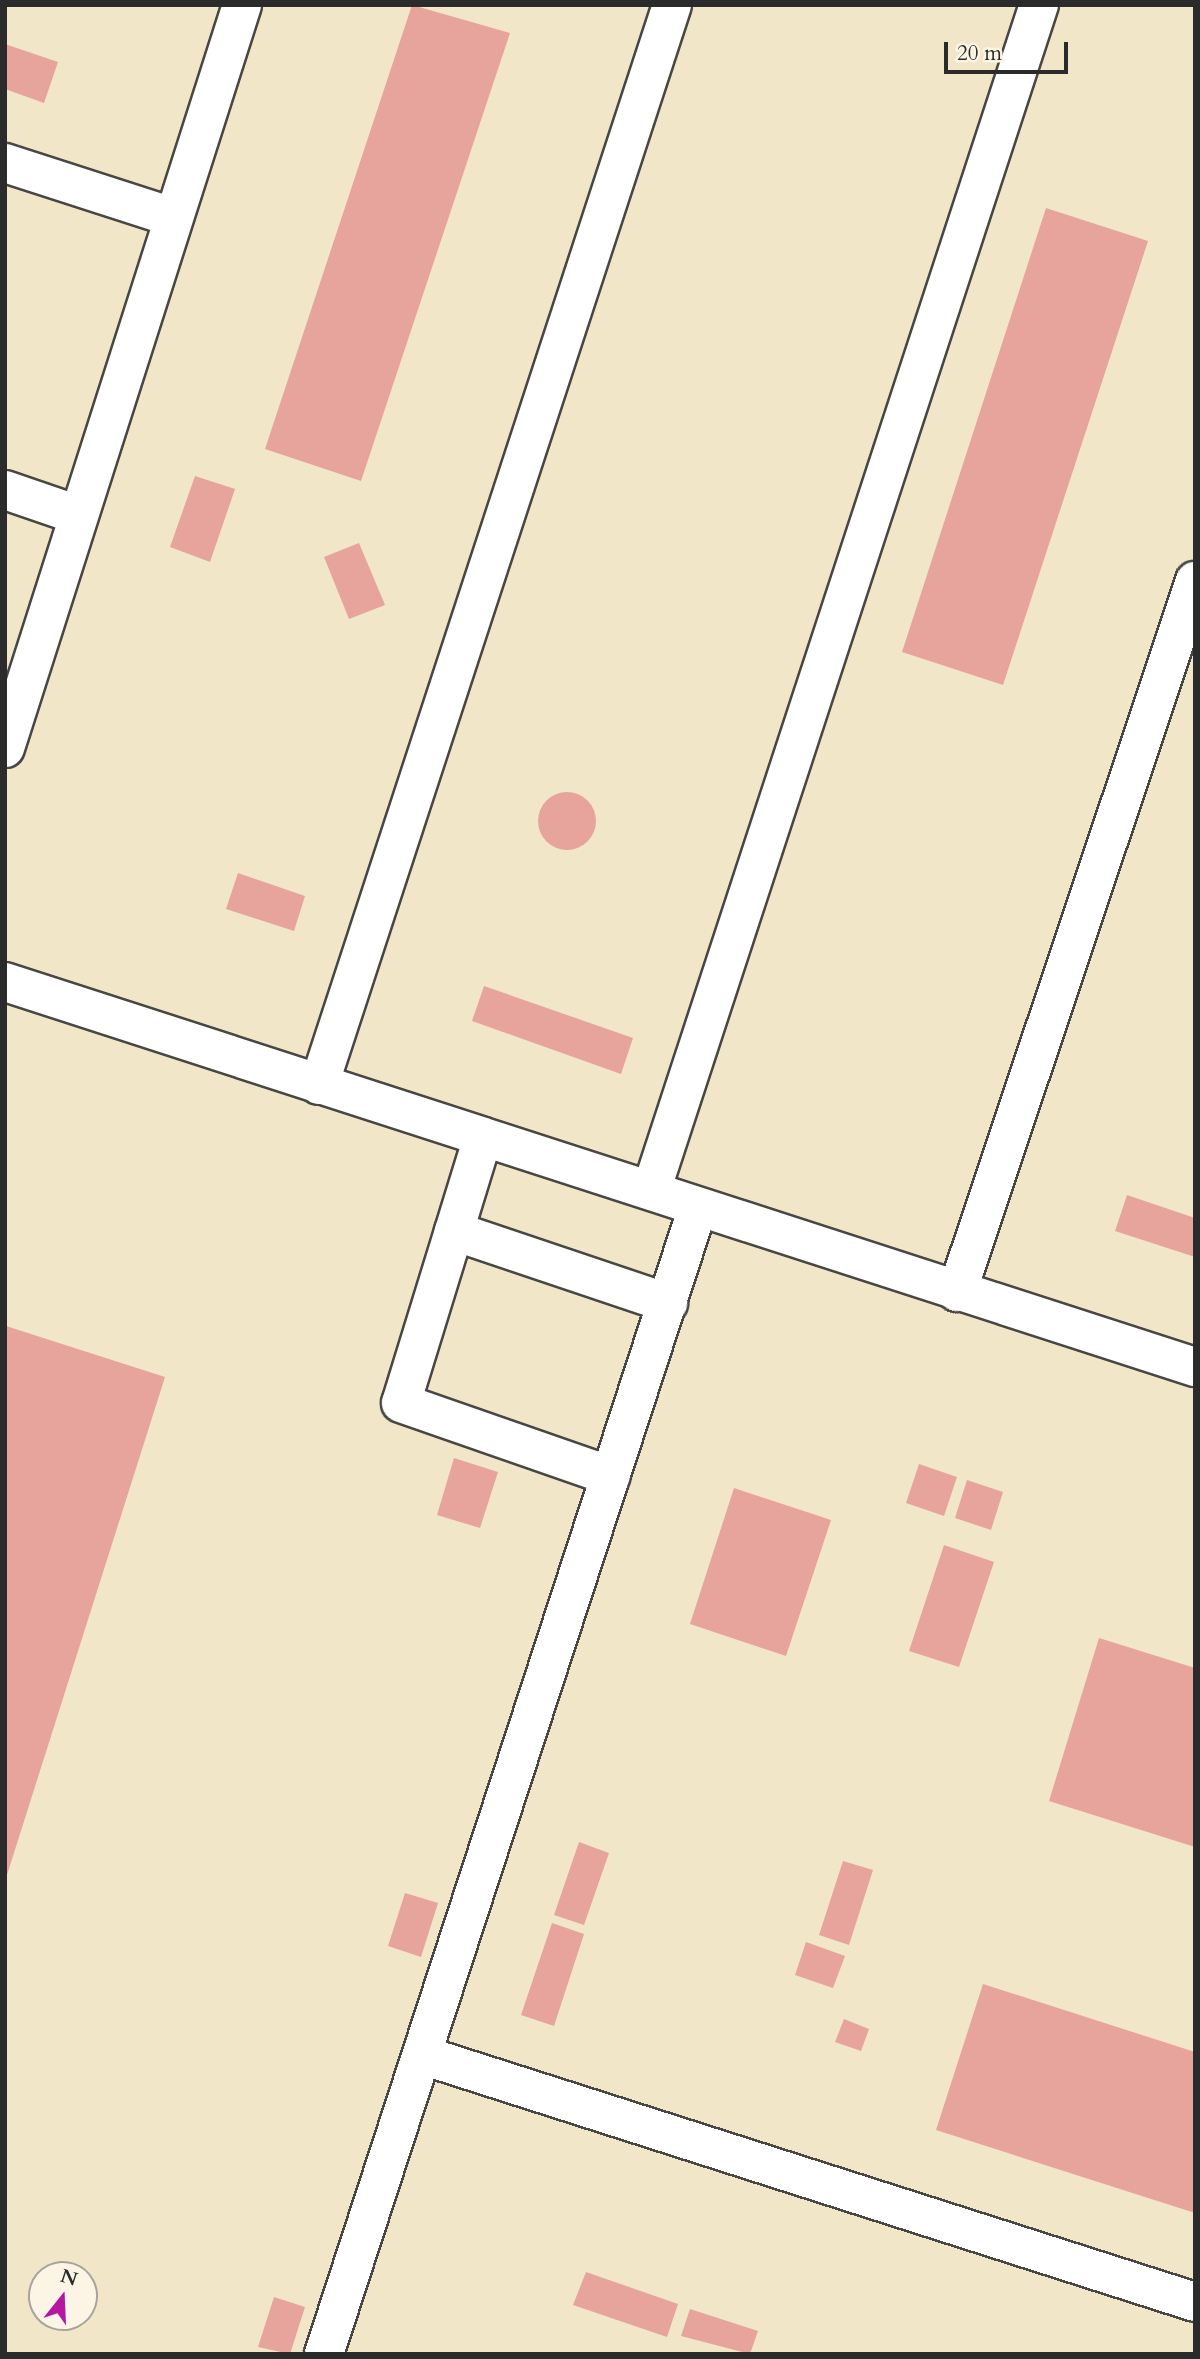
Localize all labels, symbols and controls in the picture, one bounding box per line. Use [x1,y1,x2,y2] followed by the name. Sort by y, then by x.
[948,28,1072,72] scale bar
[957,39,1002,68] text: 20 m
[28,2261,98,2331] north arrow
[57,2263,81,2293] text: N

